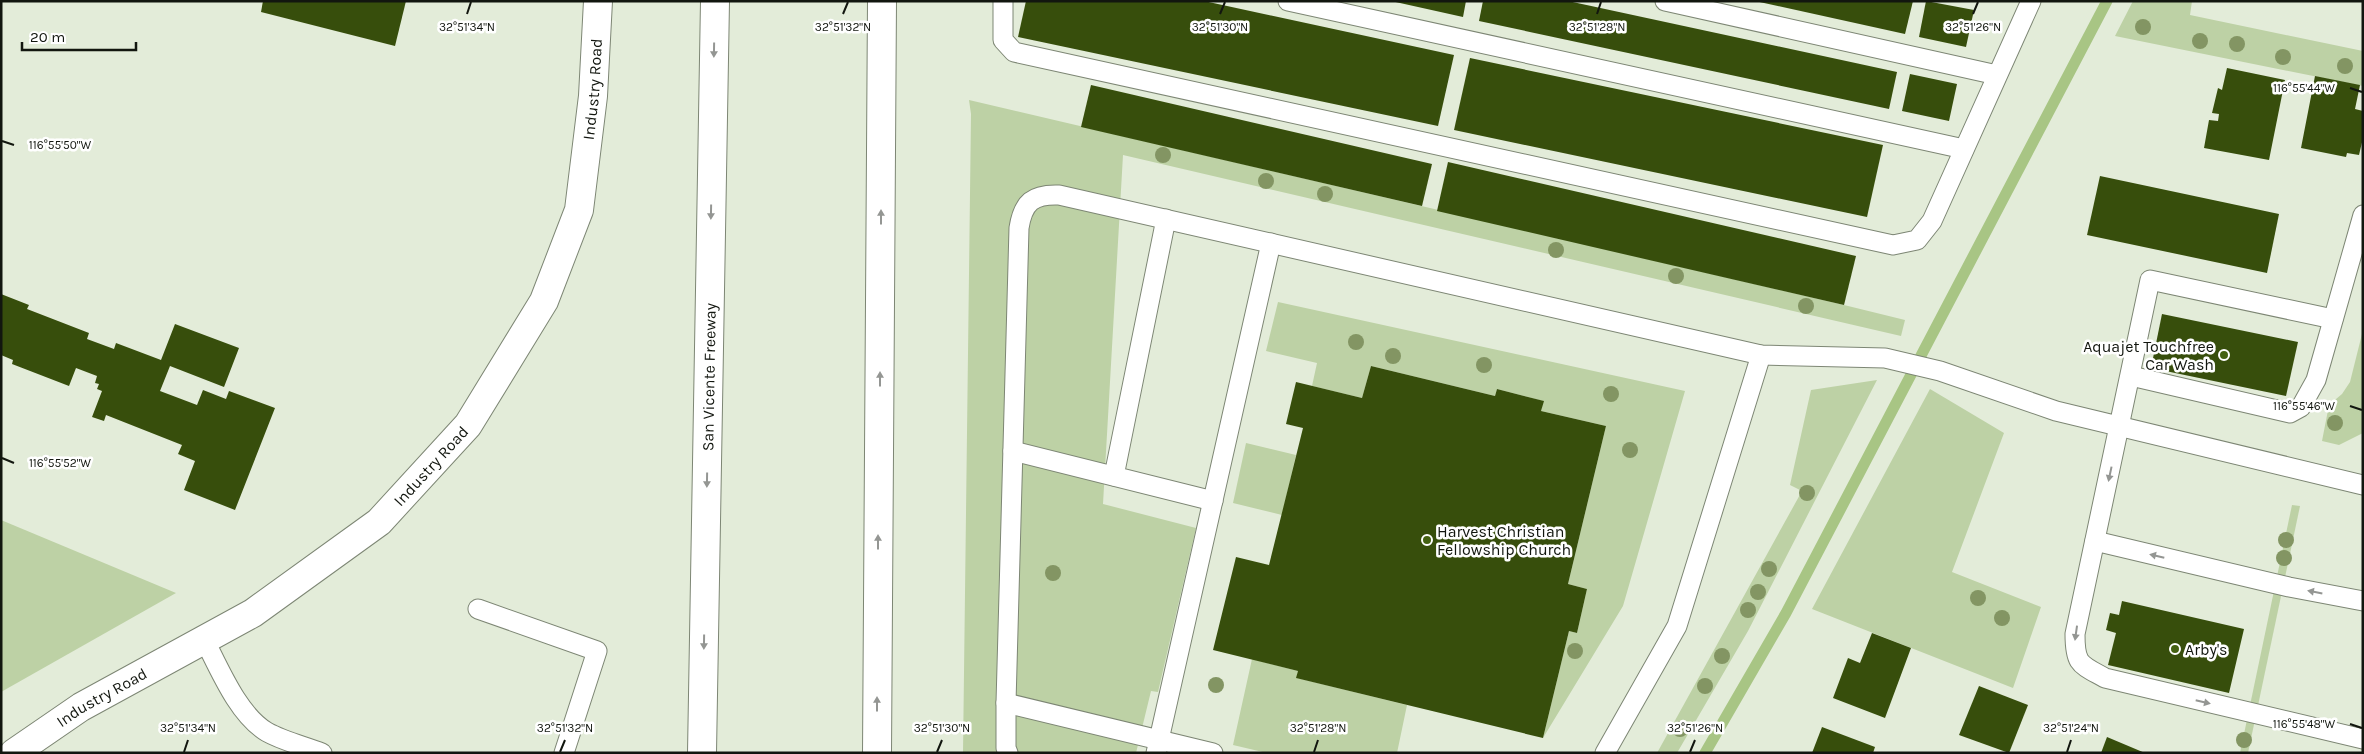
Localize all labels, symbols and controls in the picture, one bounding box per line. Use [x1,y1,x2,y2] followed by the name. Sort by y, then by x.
[22,20,136,52] scale bar
[439,20,495,34] text: 32°51'34"N
[815,20,871,34] text: 32°51'32"N
[1192,20,1248,34] text: 32°51'30"N
[1569,20,1625,34] text: 32°51'28"N
[1945,20,2001,34] text: 32°51'26"N
[30,28,65,46] text: 20 m
[579,38,606,141] street label: Industry Road
[710,42,718,58] one-way arrow
[2273,81,2335,95] text: 116°55'44"W
[29,138,91,152] text: 116°55'50"W
[707,205,715,221] one-way arrow
[877,208,885,224] one-way arrow
[698,302,720,451] street label: San Vicente Freeway
[2083,337,2214,374] place label: Aquajet Touchfree Car Wash
[2218,349,2230,361] marker: Aquajet Touchfree Car Wash
[876,371,884,387] one-way arrow
[2273,399,2335,413] text: 116°55'46"W
[390,422,472,510] street label: Industry Road
[29,456,91,470] text: 116°55'52"W
[2106,466,2114,481] one-way arrow
[703,472,711,488] one-way arrow
[1437,522,1571,559] place label: Harvest Christian Fellowship Church
[874,533,882,549] one-way arrow
[1421,534,1433,546] marker: Harvest Christian Fellowship Church
[2149,552,2164,560] one-way arrow
[2307,588,2323,596] one-way arrow
[2072,625,2080,641] one-way arrow
[700,635,708,651] one-way arrow
[2185,640,2227,659] place label: Arby's
[2169,643,2181,655] marker: Arby's
[53,664,150,731] street label: Industry Road
[873,696,881,712] one-way arrow
[2196,698,2211,706] one-way arrow
[2273,717,2336,731] text: 116°55'48"W
[160,721,216,735] text: 32°51'34"N
[537,721,593,735] text: 32°51'32"N
[914,721,970,735] text: 32°51'30"N
[1290,721,1346,735] text: 32°51'28"N
[1667,721,1723,735] text: 32°51'26"N
[2043,721,2099,735] text: 32°51'24"N

